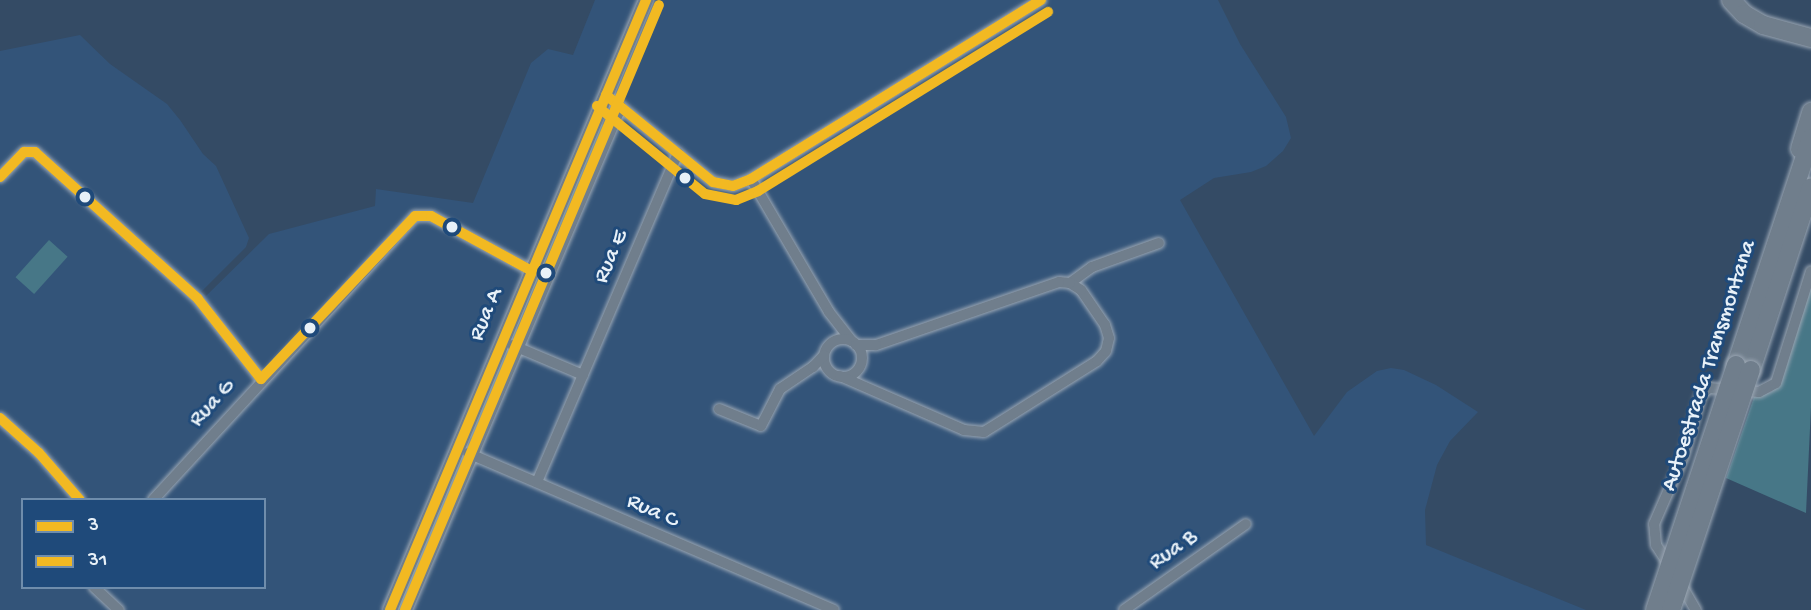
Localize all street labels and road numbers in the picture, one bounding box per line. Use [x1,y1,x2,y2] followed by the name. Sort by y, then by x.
[588,226,636,288] street label: Rua E
[1656,237,1764,495] street label: Autoestrada Transmontana
[464,285,510,345] street label: Rua A
[184,374,242,434] street label: Rua G
[622,489,682,535] street label: Rua C
[1144,525,1204,577] street label: Rua B

